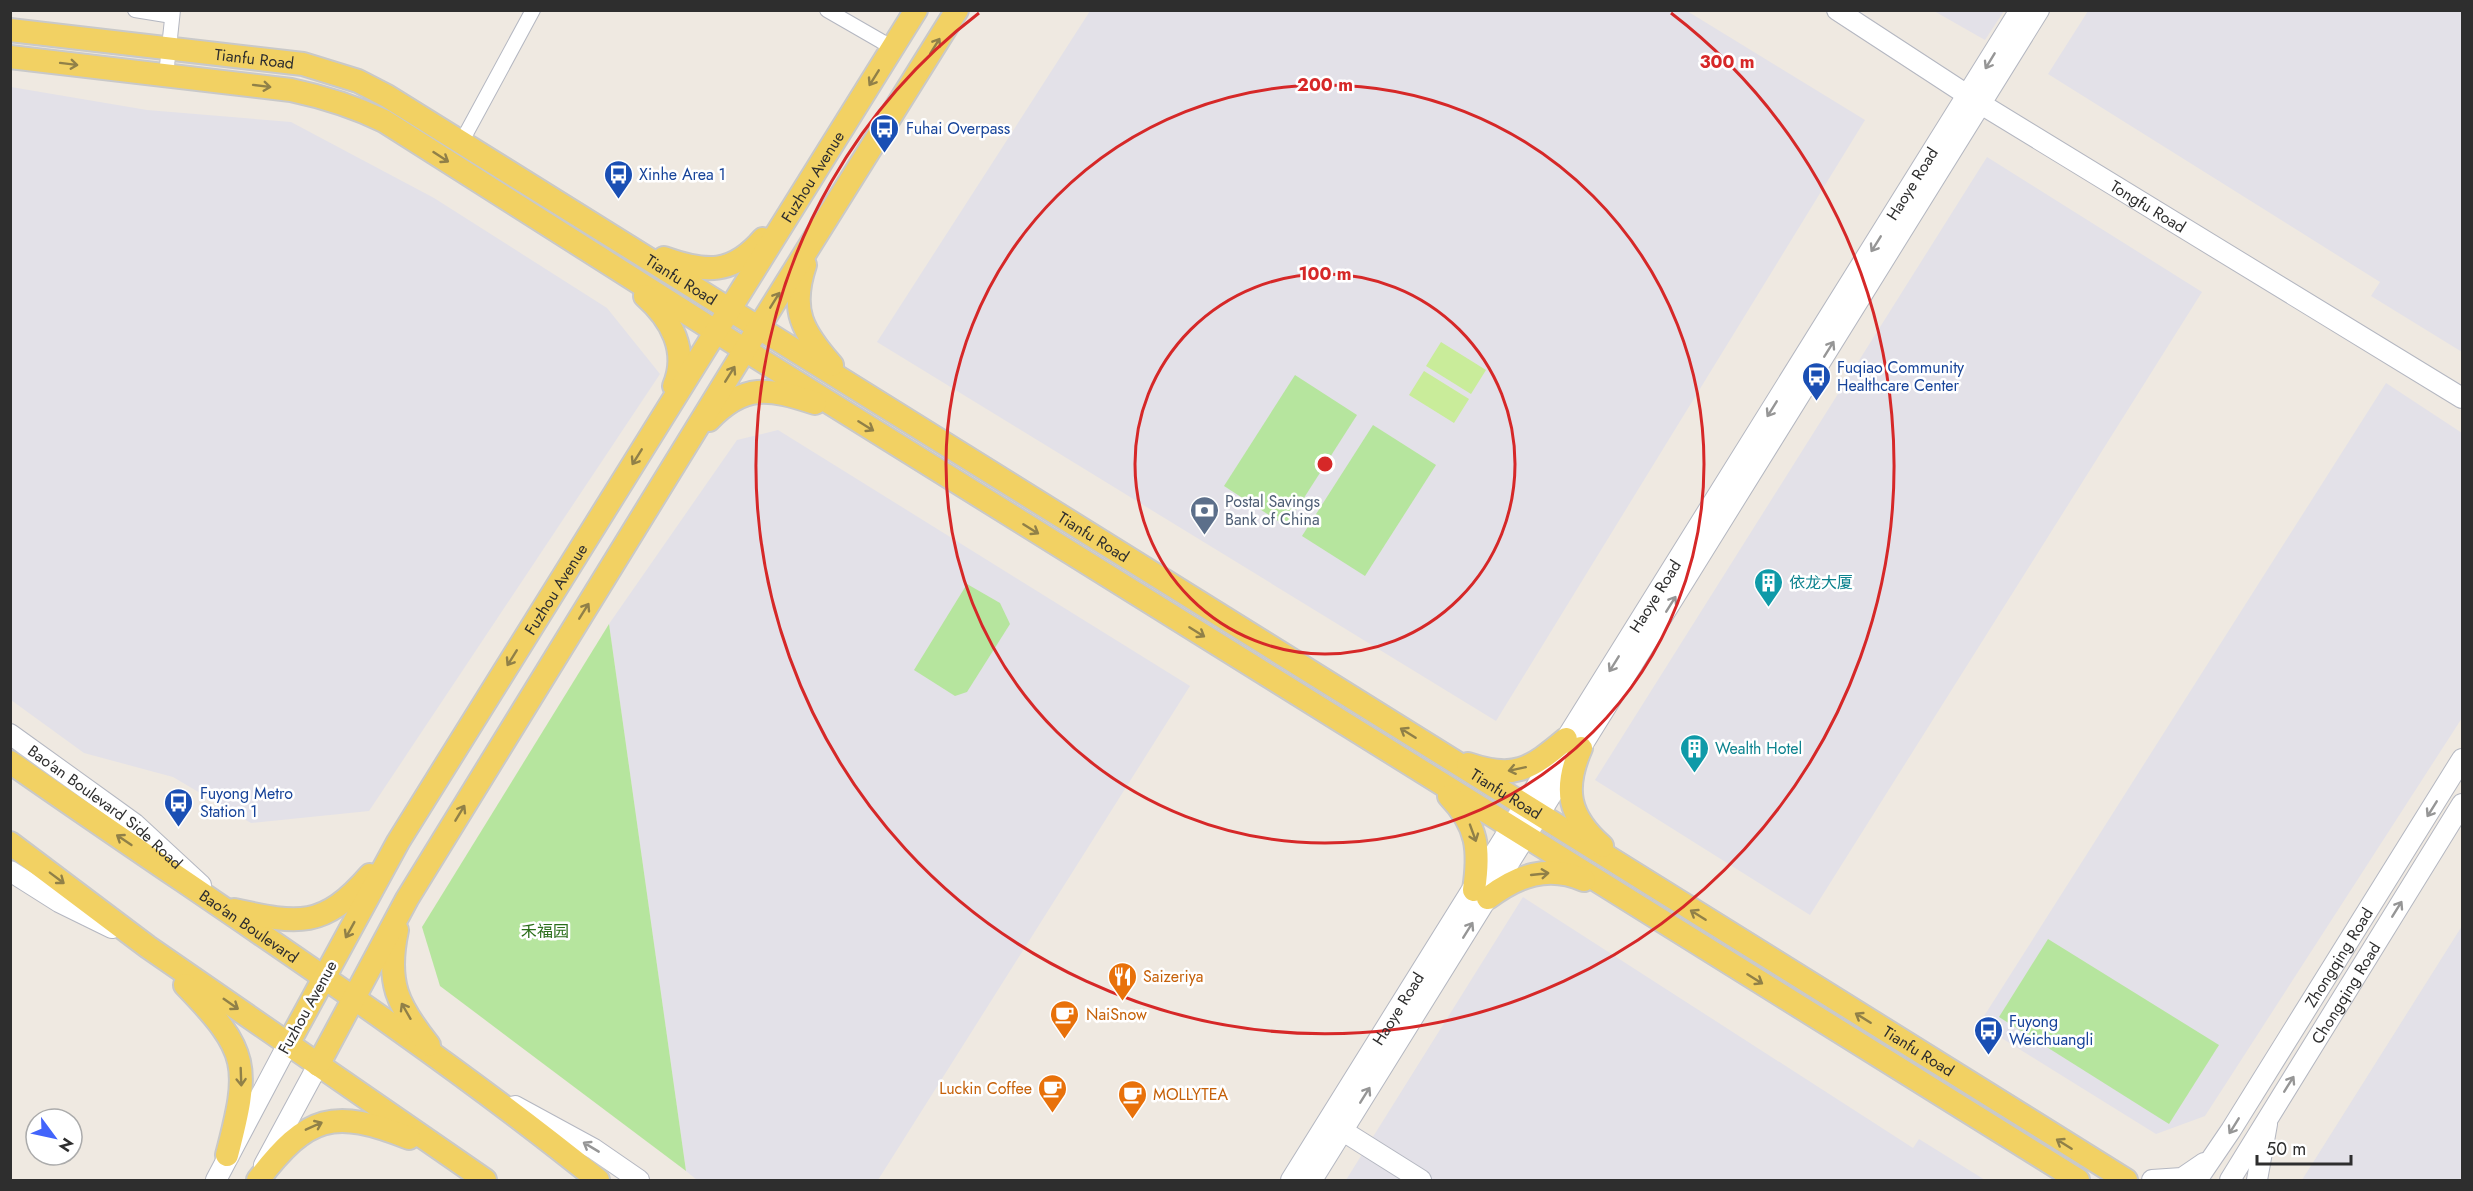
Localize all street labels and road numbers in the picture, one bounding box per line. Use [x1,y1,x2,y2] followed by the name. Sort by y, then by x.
[213,43,295,75] street label: Tianfu Road
[776,127,850,227] street label: Fuzhou Avenue
[1881,143,1944,225] street label: Haoye Road
[2106,175,2190,239] street label: Tongfu Road
[641,249,721,311] street label: Tianfu Road
[1053,506,1134,568] street label: Tianfu Road
[519,539,593,639] street label: Fuzhou Avenue
[1624,555,1687,637] street label: Haoye Road
[23,740,187,874] street label: Bao'an Boulevard Side Road
[1466,763,1546,825] street label: Tianfu Road
[195,884,303,969] street label: Bao'an Boulevard
[2299,903,2379,1012] street label: Zhongqing Road
[2306,938,2386,1048] street label: Chongqing Road
[272,956,343,1058] street label: Fuzhou Avenue
[1367,968,1430,1050] street label: Haoye Road
[1878,1020,1958,1082] street label: Tianfu Road

